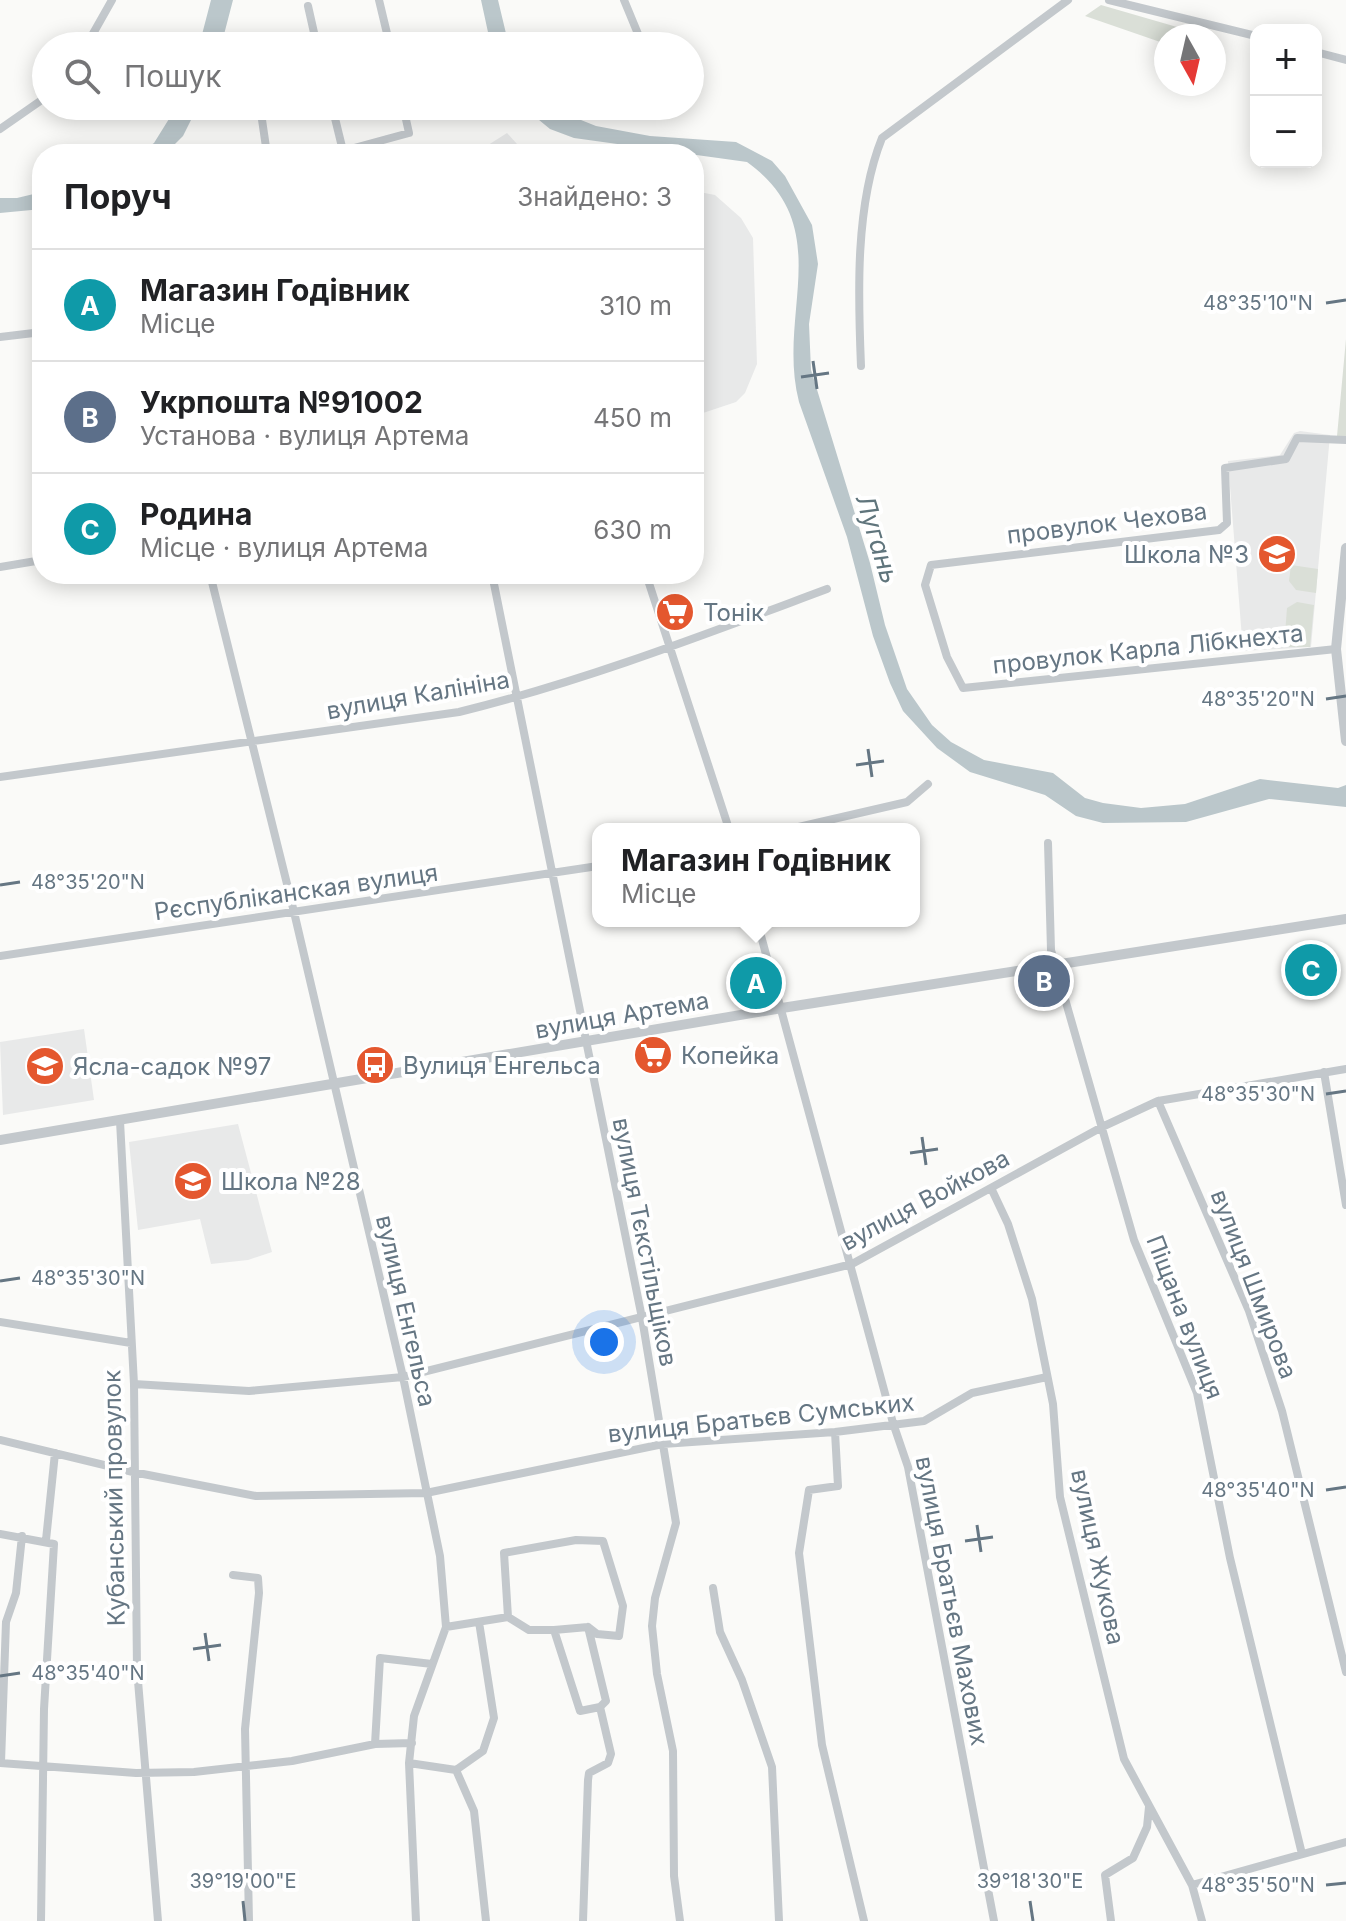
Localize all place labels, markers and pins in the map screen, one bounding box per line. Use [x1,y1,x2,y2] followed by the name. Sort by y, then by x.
[1256,533,1298,575] school or university icon: Школа №3
[1124,540,1249,569] place label: Школа №3
[654,591,696,633] supermarket icon: Тонік
[703,598,764,627] place label: Тонік
[1285,940,1337,1000] pin: C
[1018,951,1070,1011] pin: B
[730,953,782,1013] pin: A
[632,1034,674,1076] supermarket icon: Копейка
[681,1041,779,1070] place label: Копейка
[354,1044,396,1086] bus stop icon: Вулиця Енгельса
[24,1045,66,1087] school or university icon: Ясла-садок №97
[403,1051,601,1080] place label: Вулиця Енгельса
[73,1052,271,1081] place label: Ясла-садок №97
[172,1160,214,1202] school or university icon: Школа №28
[221,1167,361,1196] place label: Школа №28

